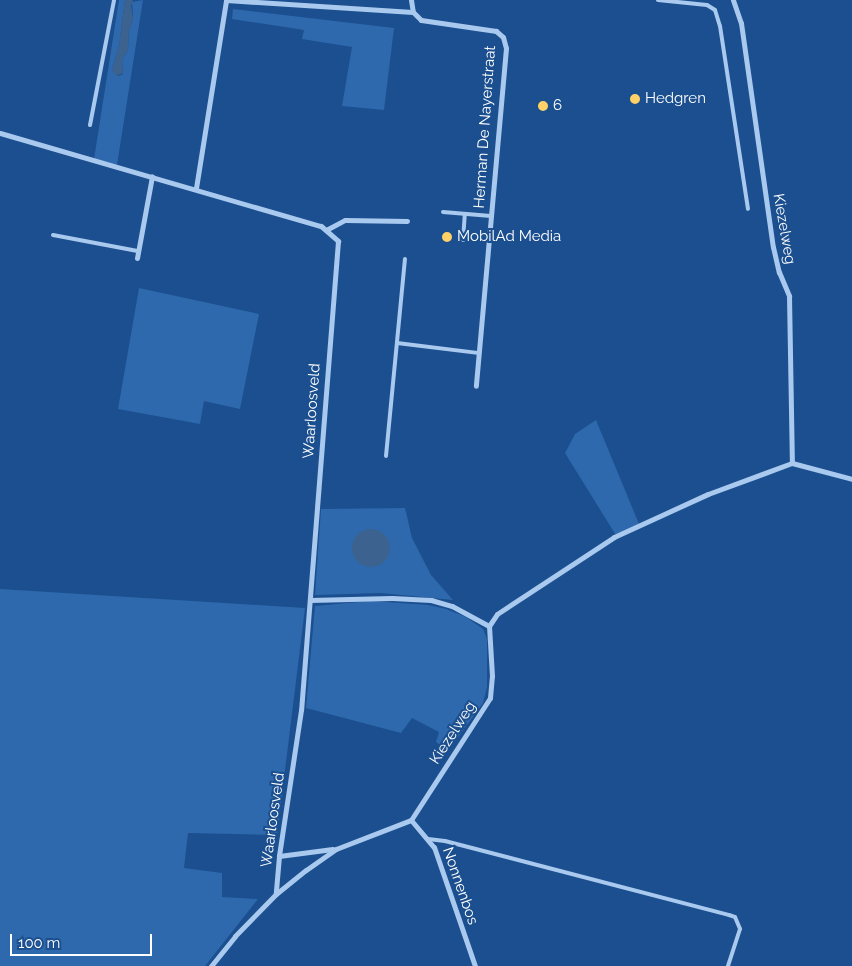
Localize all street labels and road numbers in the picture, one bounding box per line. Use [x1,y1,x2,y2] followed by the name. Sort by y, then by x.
[470,45,500,209] street label: Herman De Nayerstraat
[769,192,799,266] street label: Kiezelweg
[300,363,324,459] street label: Waarloosveld
[426,698,480,768] street label: Kiezelweg
[257,771,289,869] street label: Waarloosveld
[438,845,482,927] street label: Nonnenbos

